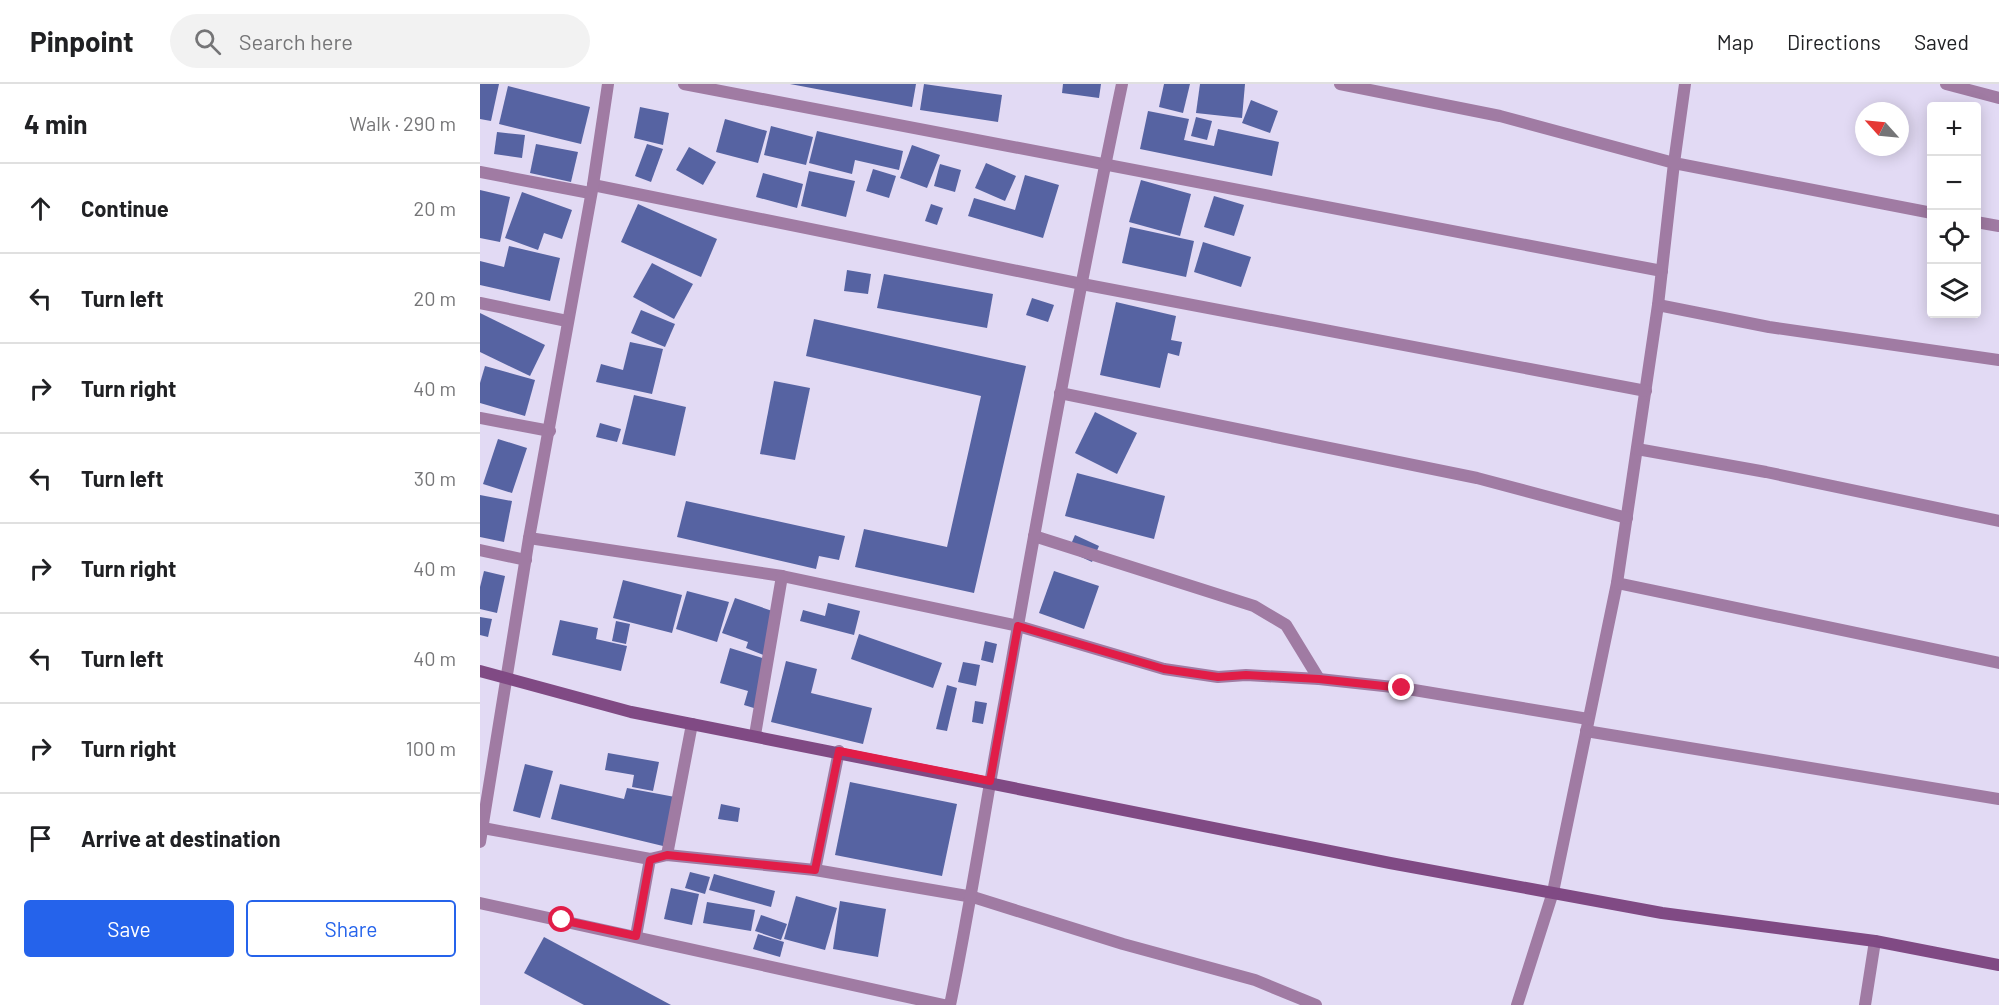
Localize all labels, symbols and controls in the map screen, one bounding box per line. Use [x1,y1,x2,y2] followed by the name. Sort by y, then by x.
[170,14,590,68] search box
[30,24,134,58] text: Pinpoint
[191,25,224,58] icon: search
[239,28,353,54] text: Search here
[1717,29,1754,54] text: Map
[1787,29,1881,54] text: Directions
[1914,29,1969,54] text: Saved
[1855,102,1909,156] north arrow
[1927,102,1981,318] map controls
[1927,102,1981,156] button: +
[24,108,88,139] text: 4 min
[349,111,456,135] text: Walk · 290 m
[1927,156,1981,210] button: −
[24,192,57,225] icon: ahead
[81,195,169,221] text: Continue
[413,196,456,220] text: 20 m
[1927,210,1981,264] button: locate
[1927,264,1981,318] button: layers
[24,282,57,315] icon: left
[81,285,164,311] text: Turn left
[413,286,456,310] text: 20 m
[24,372,57,405] icon: right
[81,375,176,401] text: Turn right
[413,376,456,400] text: 40 m
[24,462,57,495] icon: left
[81,465,164,491] text: Turn left
[414,466,456,490] text: 30 m
[24,552,57,585] icon: right
[81,555,176,581] text: Turn right
[413,556,456,580] text: 40 m
[24,642,57,675] icon: left
[81,645,164,671] text: Turn left
[413,646,456,670] text: 40 m
[1388,674,1414,700] route end
[24,732,57,765] icon: right
[81,735,176,761] text: Turn right
[406,736,456,760] text: 100 m
[24,822,57,855] icon: arrive
[81,825,280,851] text: Arrive at destination
[24,900,234,957] button: Save
[246,900,456,957] button: Share
[548,906,574,932] route start

